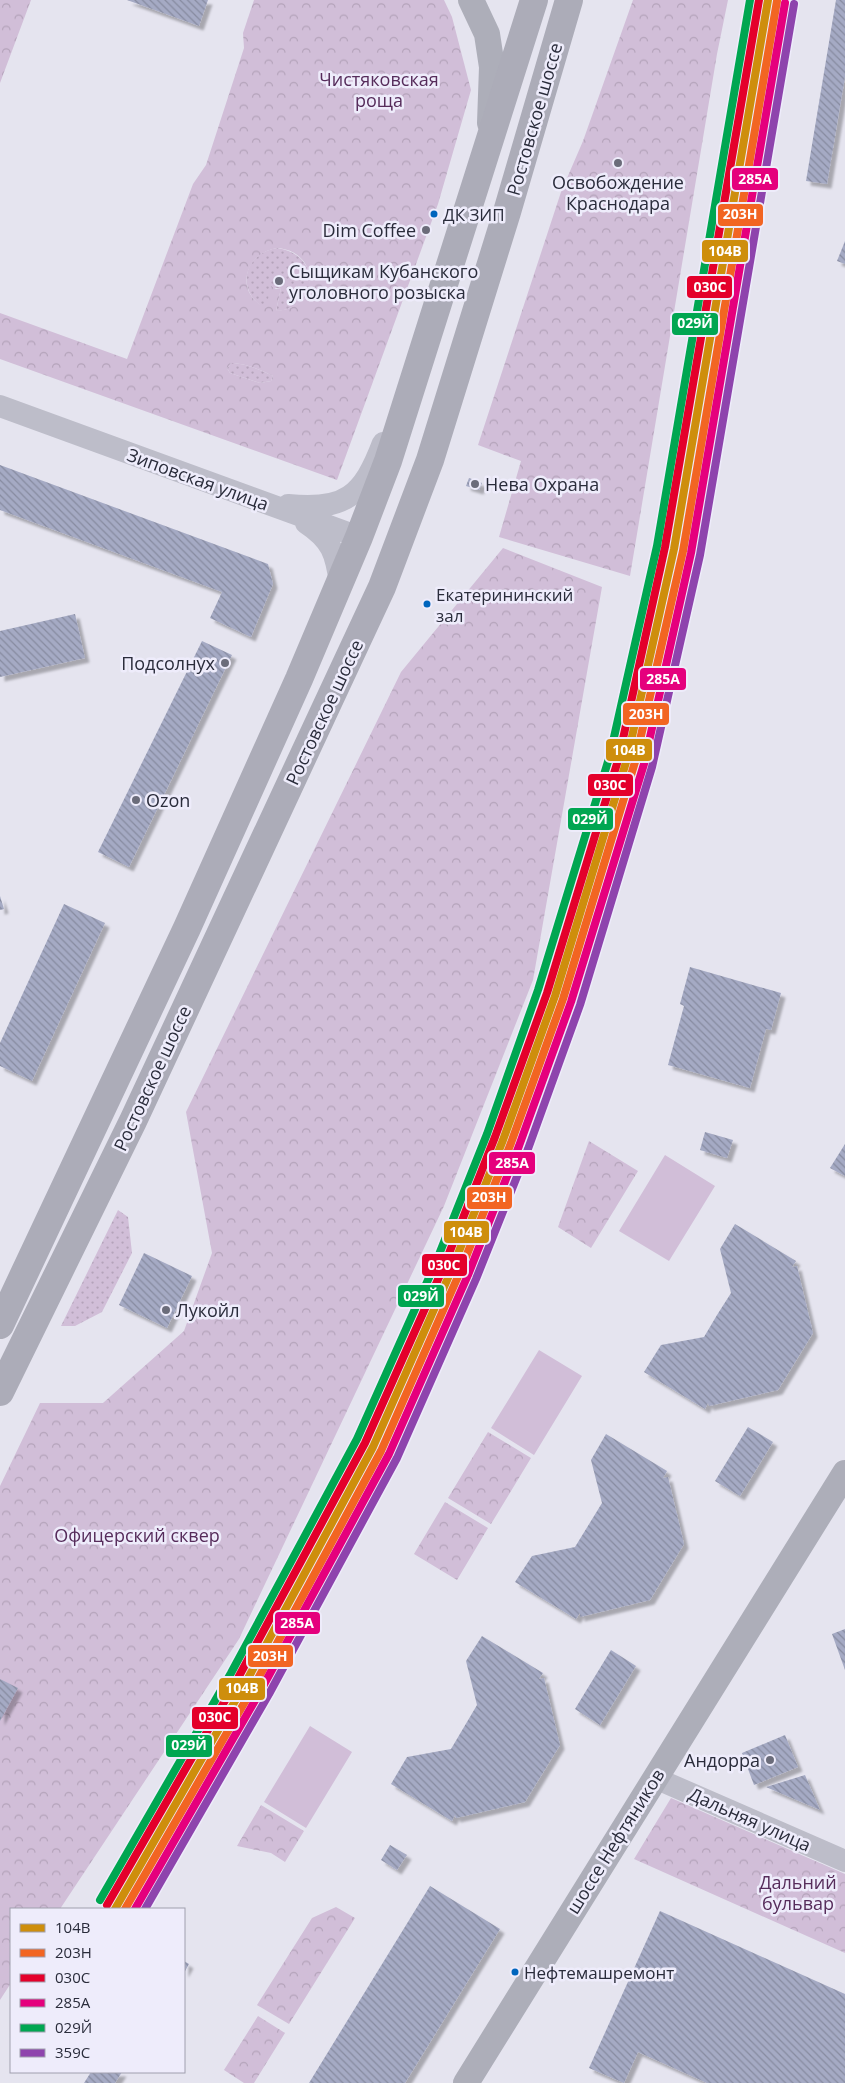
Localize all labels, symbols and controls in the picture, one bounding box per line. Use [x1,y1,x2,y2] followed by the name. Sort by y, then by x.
[501,40,567,198] street label: Ростовское шоссе
[319,67,439,112] park label: Чистяковская роща
[612,157,624,169] marker: Освобождение Краснодара
[731,167,779,191] line badge: 285А
[738,169,772,188] text: 285А
[552,170,684,215] place label: Освобождение Краснодара
[443,203,505,226] place label: ДК ЗИП
[717,203,764,227] line badge: 203Н
[723,204,757,223] text: 203Н
[429,209,439,219] marker: ДК ЗИП
[323,218,416,242] place label: Dim Coffee
[420,224,432,236] marker: Dim Coffee
[701,239,749,263] line badge: 104В
[708,241,742,260] text: 104В
[289,259,478,304] place label: Сыщикам Кубанского уголовного розыска
[273,275,285,287] marker: Сыщикам Кубанского уголовного розыска
[686,275,733,299] line badge: 030C
[694,277,727,296] text: 030C
[671,312,719,336] line badge: 029Й
[677,313,713,332] text: 029Й
[124,442,272,516] street label: Зиповская улица
[485,472,599,496] place label: Нева Охрана
[469,478,481,490] marker: Нева Охрана
[436,583,573,627] place label: Екатерининский зал
[422,599,432,609] marker: Екатерининский зал
[280,635,368,789] street label: Ростовское шоссе
[121,651,216,675] place label: Подсолнух
[219,657,231,669] marker: Подсолнух
[639,667,687,691] line badge: 285А
[646,669,680,688] text: 285А
[622,702,670,726] line badge: 203Н
[629,704,663,723] text: 203Н
[605,738,653,762] line badge: 104В
[612,740,646,759] text: 104В
[587,773,634,797] line badge: 030C
[594,775,627,794] text: 030C
[146,788,190,812] place label: Ozon
[130,794,142,806] marker: Ozon
[567,807,614,831] line badge: 029Й
[572,809,608,828] text: 029Й
[108,1001,196,1155] street label: Ростовское шоссе
[488,1151,536,1175] line badge: 285А
[495,1153,529,1172] text: 285А
[466,1186,513,1210] line badge: 203Н
[472,1187,506,1206] text: 203Н
[443,1220,490,1244] line badge: 104В
[449,1222,483,1241] text: 104В
[421,1253,468,1277] line badge: 030C
[428,1255,461,1274] text: 030C
[397,1284,445,1308] line badge: 029Й
[403,1286,439,1305] text: 029Й
[176,1298,240,1322] place label: Лукойл
[160,1304,172,1316] marker: Лукойл
[54,1523,220,1547] park label: Офицерский сквер
[274,1611,321,1635] line badge: 285А
[280,1613,314,1632] text: 285А
[247,1644,294,1668] line badge: 203Н
[253,1646,287,1665] text: 203Н
[218,1677,266,1701] line badge: 104В
[225,1678,259,1697] text: 104В
[191,1706,239,1730] line badge: 030C
[199,1707,232,1726] text: 030C
[165,1734,213,1758] line badge: 029Й
[171,1735,207,1754] text: 029Й
[684,1748,760,1772] place label: Андорра
[764,1754,776,1766] marker: Андорра
[561,1764,669,1918] street label: шоссе Нефтяников
[685,1781,815,1857] street label: Дальняя улица
[759,1870,837,1915] park label: Дальний бульвар
[10,1908,185,2073] legend
[55,1917,90,1937] text: 104В
[55,1942,92,1962] text: 203Н
[524,1961,674,1984] place label: Нефтемашремонт
[55,1967,90,1987] text: 030C
[510,1967,520,1977] marker: Нефтемашремонт
[55,1992,91,2012] text: 285А
[55,2017,92,2037] text: 029Й
[55,2042,90,2062] text: 359С

